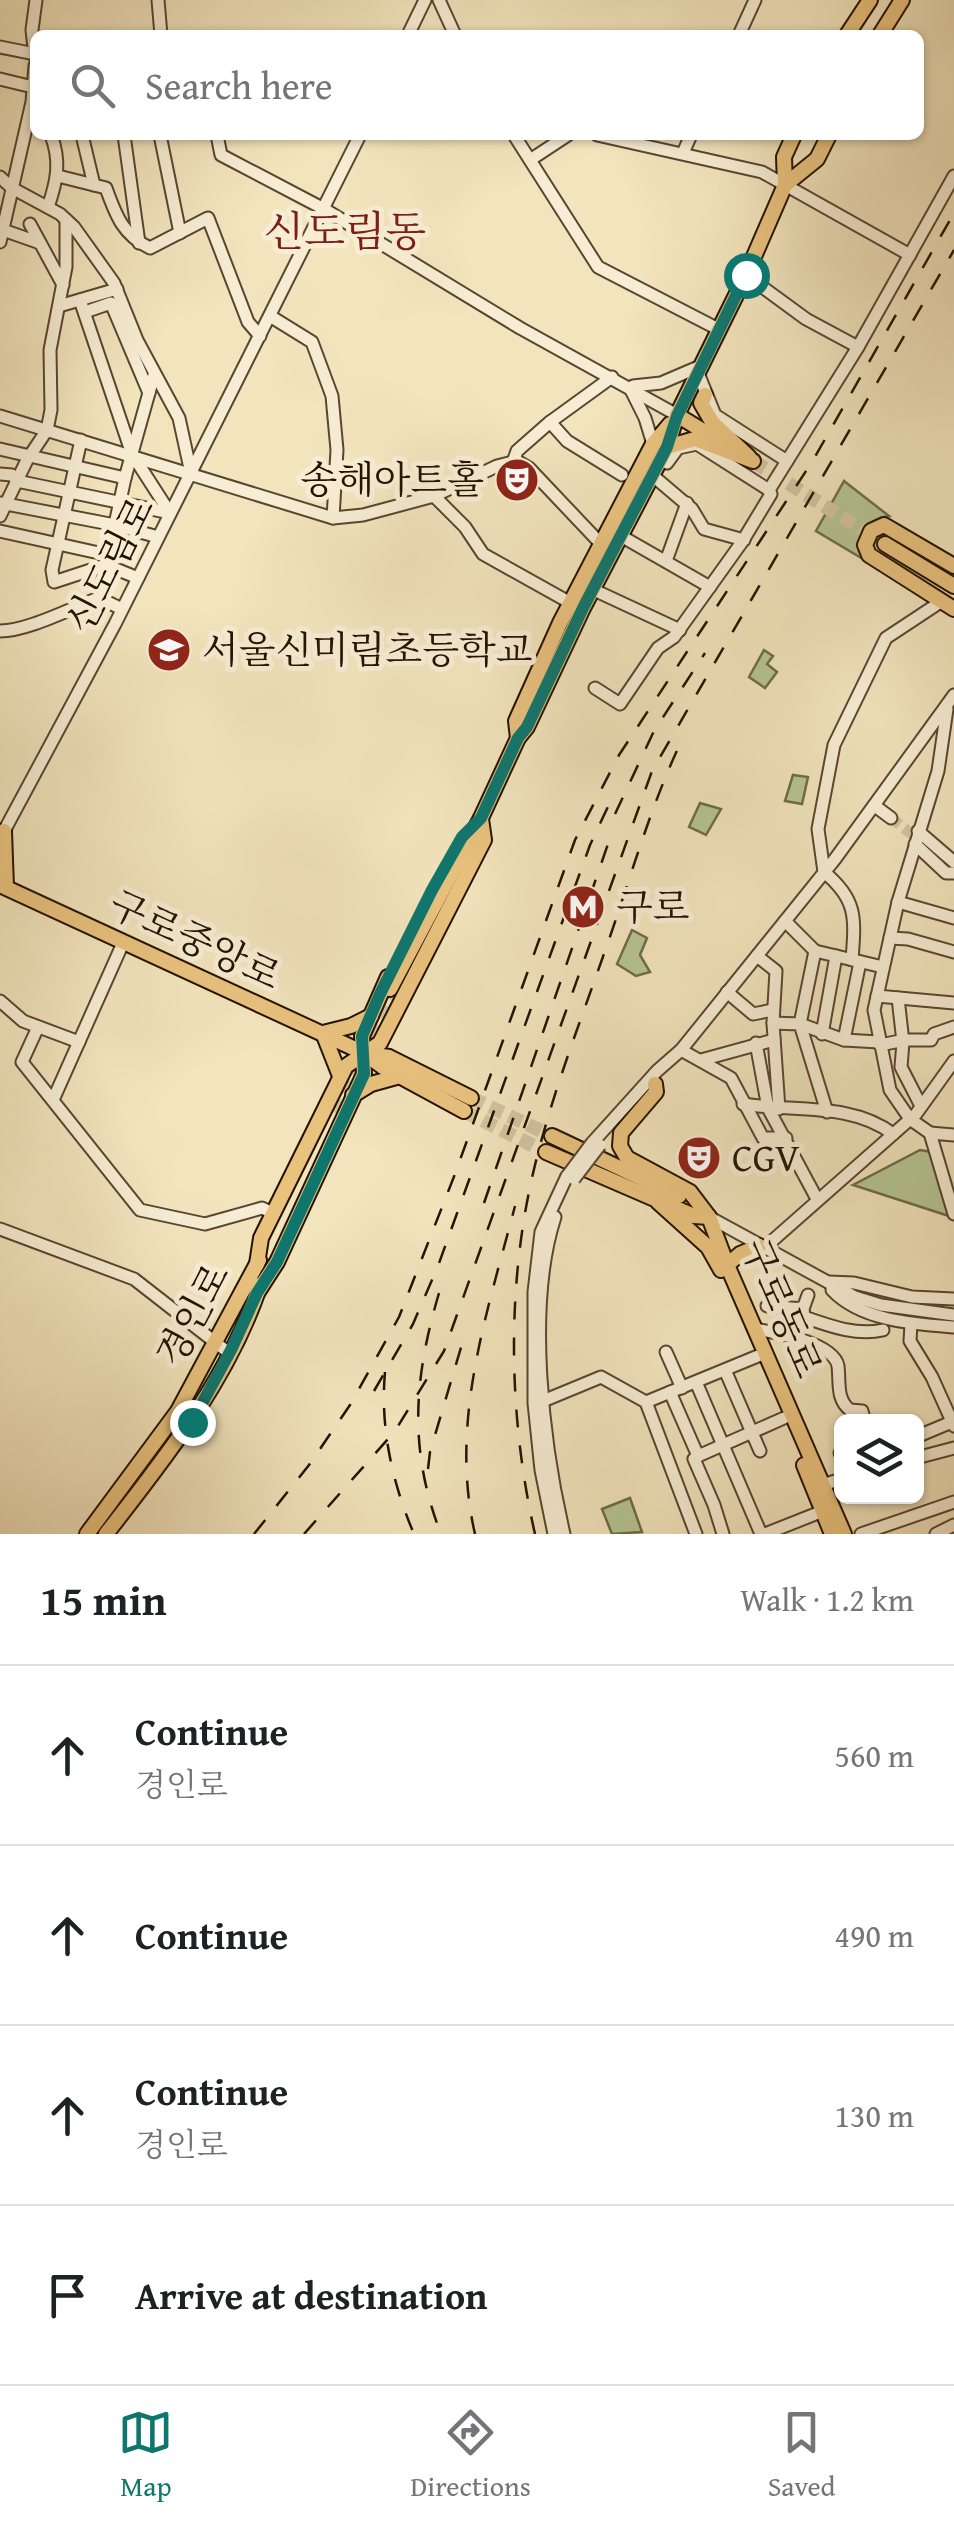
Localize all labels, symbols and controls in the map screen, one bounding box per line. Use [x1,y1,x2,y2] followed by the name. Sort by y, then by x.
[30,30,924,140] search box
[145,57,333,113] text: Search here
[65,58,120,113] icon: search
[264,200,426,261] district label: 신도림동
[724,253,770,299] route start
[300,451,484,507] place label: 송해아트홀
[494,457,540,503] theatre icon: 송해아트홀
[51,486,167,643] street label: 신도림로
[202,621,532,677] place label: 서울신미림초등학교
[146,627,192,673] school or university icon: 서울신미림초등학교
[100,875,290,1003] street label: 구로중앙로
[616,878,689,934] place label: 구로
[560,884,606,930] metro station icon: 구로
[732,1129,800,1185] place label: CGV
[676,1135,722,1181] theatre icon: CGV
[728,1229,837,1386] street label: 구로동로
[142,1253,243,1376] street label: 경인로
[170,1400,216,1446] route end
[834,1414,924,1504] map controls
[834,1414,924,1504] button: layers
[40,1569,167,1630] text: 15 min
[740,1576,914,1623] text: Walk · 1.2 km
[135,1703,288,1759] text: Continue
[40,1728,95,1783] icon: ahead
[835,1732,914,1779] text: 560 m
[135,1761,228,1808] text: 경인로
[135,1907,288,1963] text: Continue
[40,1908,95,1963] icon: ahead
[835,1912,914,1959] text: 490 m
[135,2063,288,2119] text: Continue
[40,2088,95,2143] icon: ahead
[835,2092,914,2139] text: 130 m
[135,2121,228,2168] text: 경인로
[135,2267,488,2323] text: Arrive at destination
[40,2268,95,2323] icon: arrive
[118,2405,173,2506] tab: Map
[410,2405,531,2506] tab: Directions
[768,2405,836,2506] tab: Saved

